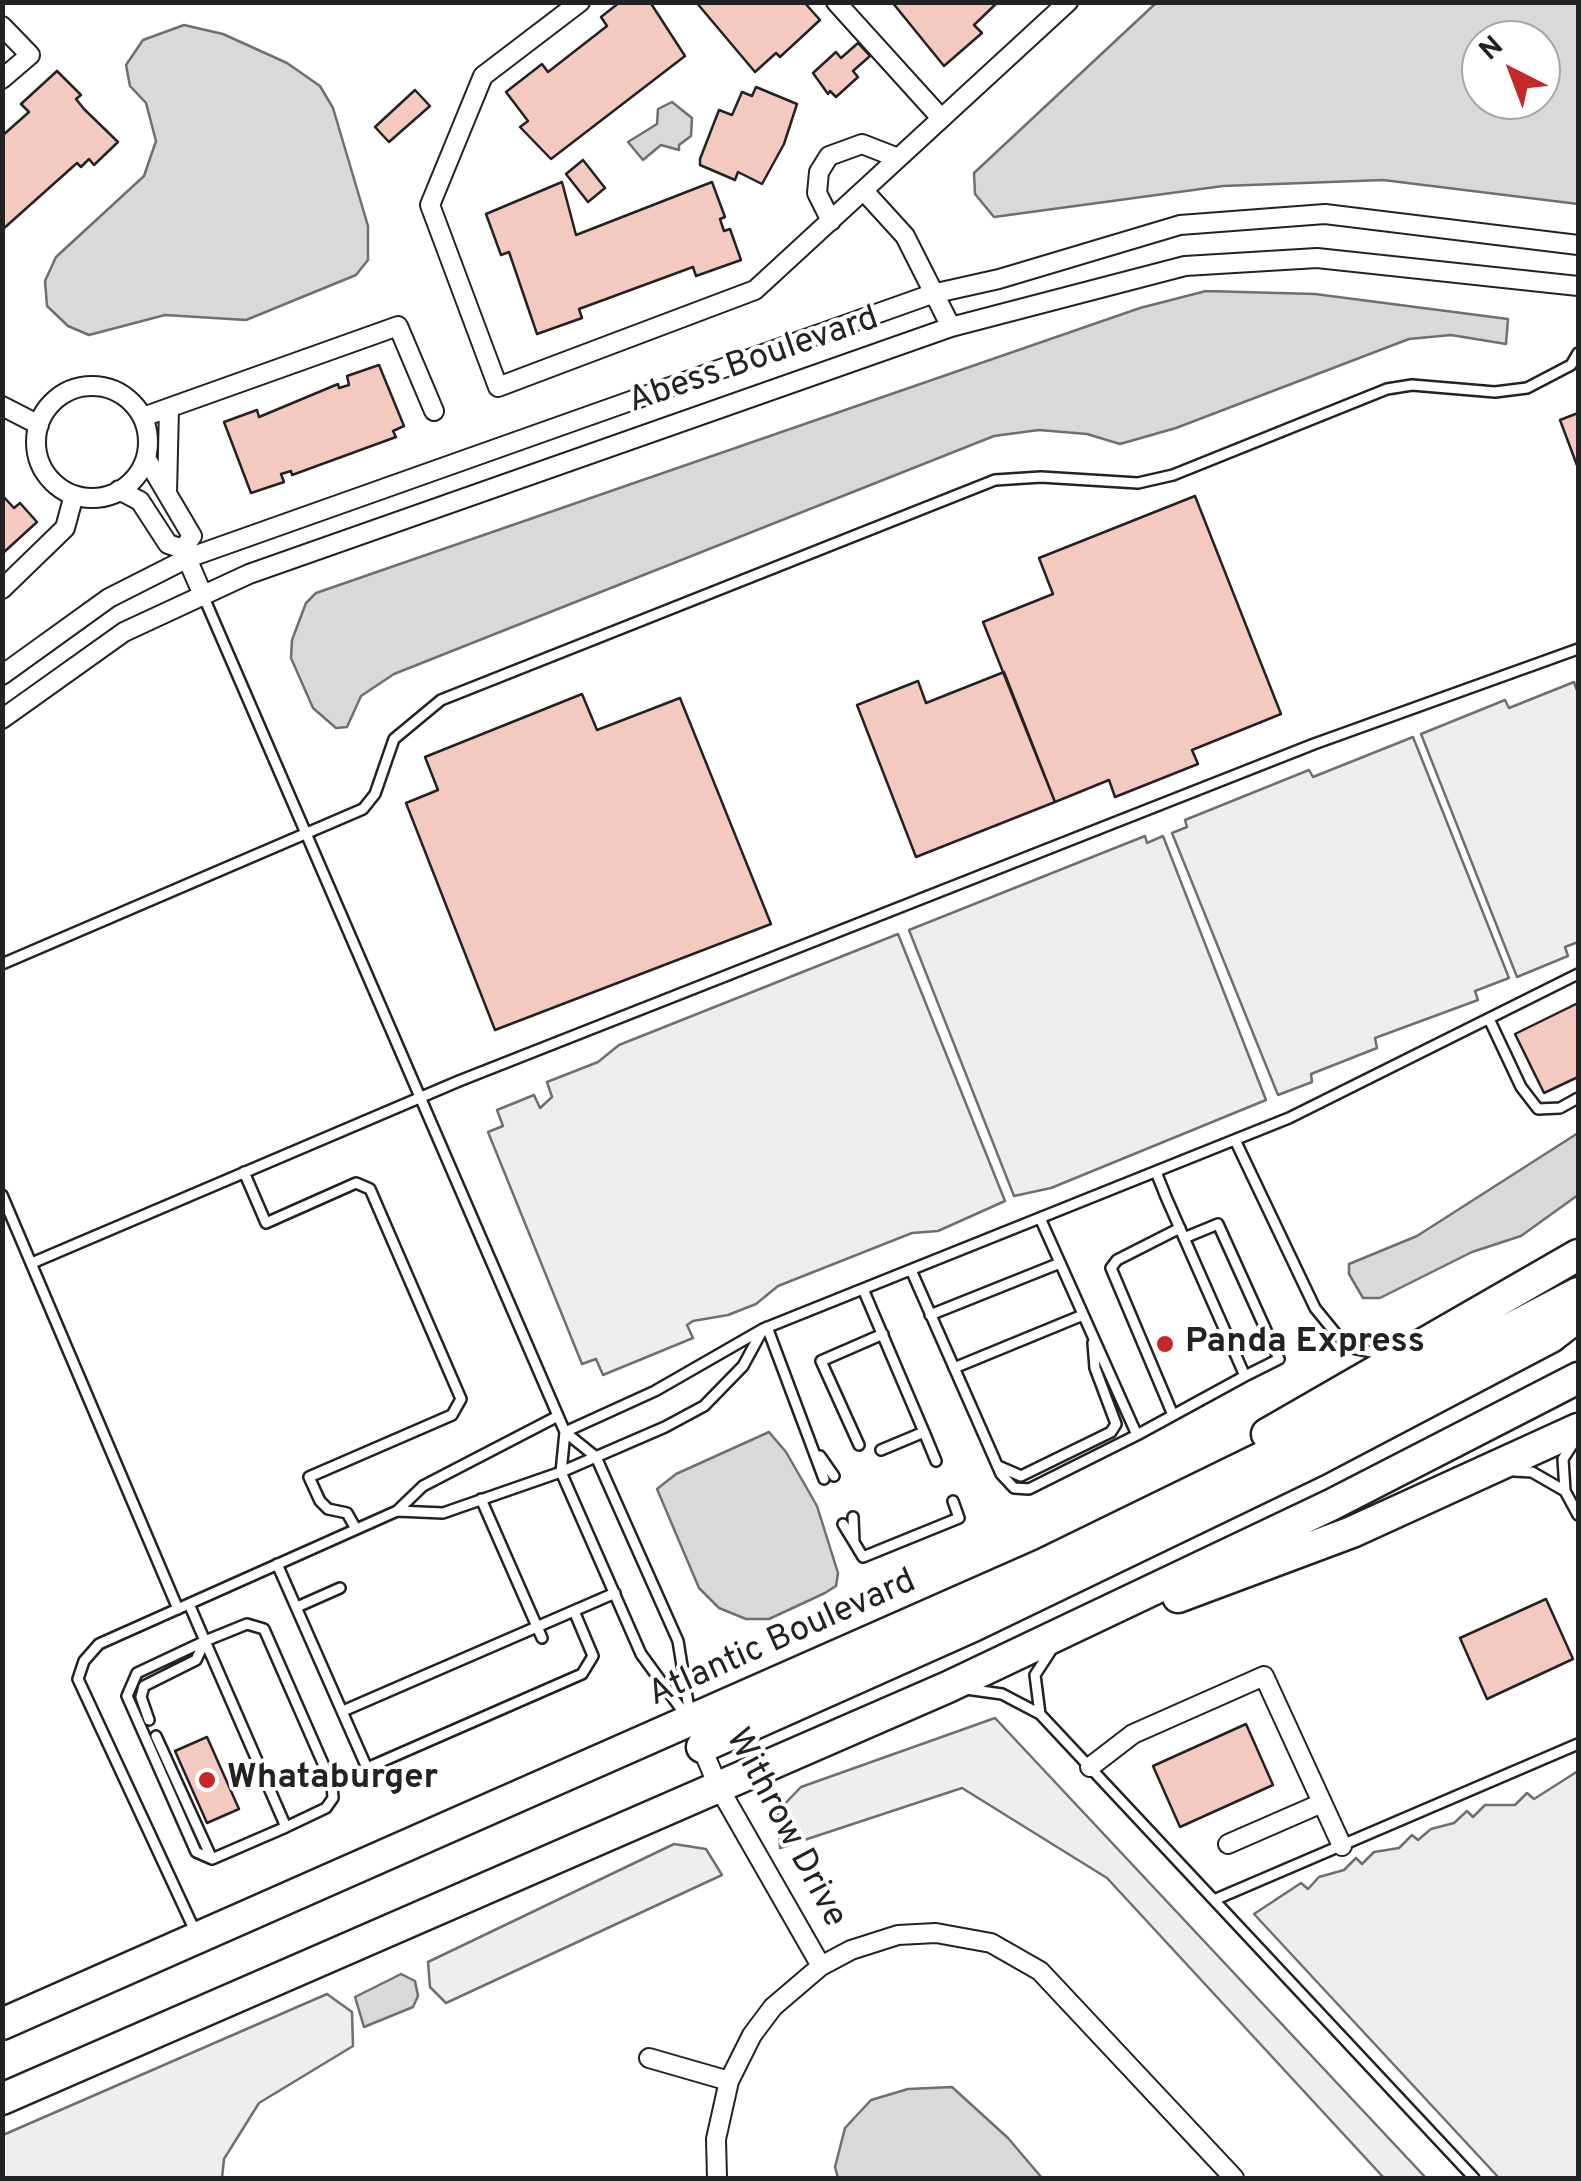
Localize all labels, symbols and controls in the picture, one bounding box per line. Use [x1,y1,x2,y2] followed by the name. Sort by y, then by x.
[1461,20,1561,120] north arrow
[1473,29,1512,69] text: N
[623,300,885,424] street label: Abess Boulevard
[1185,1323,1425,1365] place label: Panda Express
[1154,1333,1176,1355] marker: Panda Express
[643,1562,923,1718] street label: Atlantic Boulevard
[714,1722,854,1936] street label: Withrow Drive
[227,1759,438,1801] place label: Whataburger
[196,1769,218,1791] marker: Whataburger

